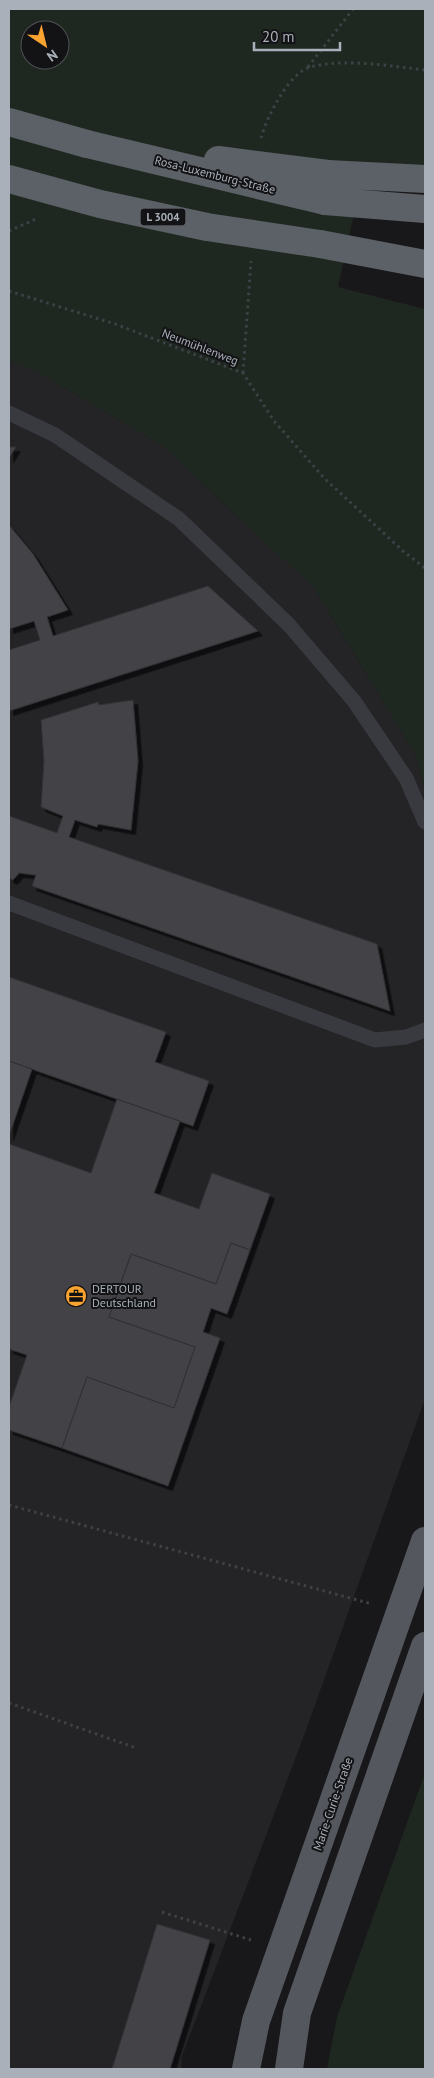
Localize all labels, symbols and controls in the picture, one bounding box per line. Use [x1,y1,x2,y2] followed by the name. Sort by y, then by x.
[20,20,70,70] north arrow
[254,20,340,52] scale bar
[262,27,295,46] text: 20 m
[44,46,61,66] text: N
[153,152,277,197] street label: Rosa-Luxemburg-Straße
[140,208,186,226] road number: L 3004
[160,325,241,368] street label: Neumühlenweg
[92,1281,156,1310] place label: DERTOUR Deutschland
[64,1284,88,1308] office icon: DERTOUR Deutschland
[310,1755,356,1852] street label: Marie-Curie-Straße

